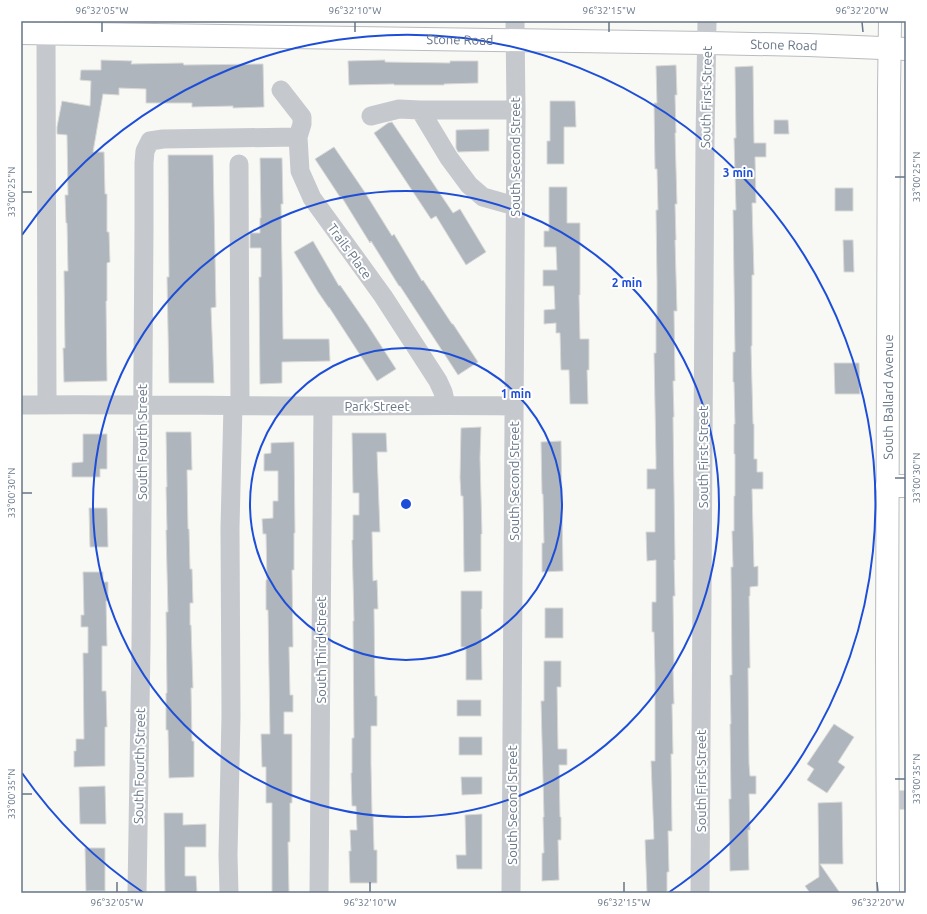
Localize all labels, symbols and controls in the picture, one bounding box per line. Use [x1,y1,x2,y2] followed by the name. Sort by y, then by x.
[76,5,128,16] text: 96°32'05"W
[329,5,381,16] text: 96°32'10"W
[583,5,635,16] text: 96°32'15"W
[836,5,888,16] text: 96°32'20"W
[426,32,494,47] street label: Stone Road
[750,37,818,52] street label: Stone Road
[698,46,714,148] street label: South First Street
[508,97,522,217] street label: South Second Street
[911,152,922,202] text: 33°00'25"N
[723,166,753,179] text: 3 min
[6,167,17,217] text: 33°00'25"N
[325,221,375,281] street label: Trails Place
[612,276,642,289] text: 2 min
[881,334,895,460] street label: South Ballard Avenue
[135,384,149,500] street label: South Fourth Street
[501,387,531,400] text: 1 min
[344,399,410,413] street label: Park Street
[696,406,710,508] street label: South First Street
[507,421,521,541] street label: South Second Street
[911,453,922,503] text: 33°00'30"N
[6,468,17,518] text: 33°00'30"N
[399,497,413,511] centre of rings
[314,597,328,703] street label: South Third Street
[131,708,147,824] street label: South Fourth Street
[694,730,708,832] street label: South First Street
[505,745,519,865] street label: South Second Street
[911,754,922,804] text: 33°00'35"N
[6,769,17,819] text: 33°00'35"N
[91,897,143,908] text: 96°32'05"W
[344,897,396,908] text: 96°32'10"W
[598,897,650,908] text: 96°32'15"W
[852,897,904,908] text: 96°32'20"W

